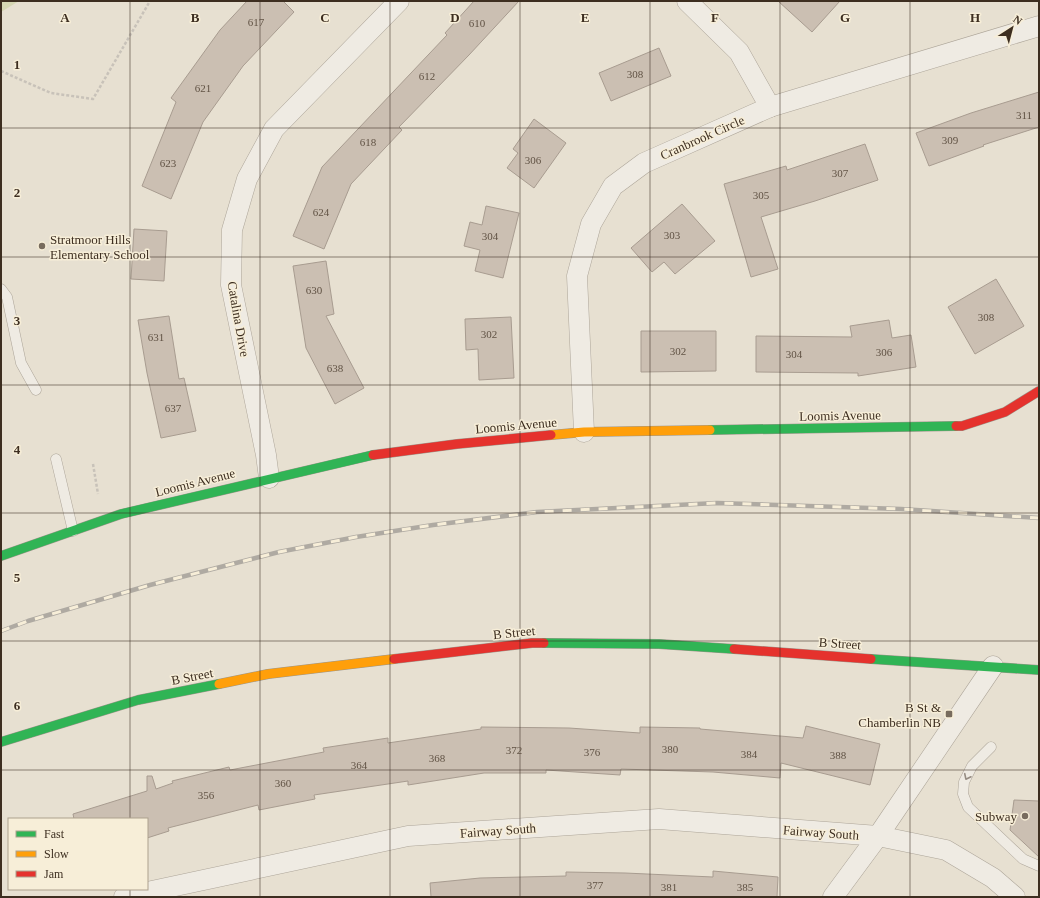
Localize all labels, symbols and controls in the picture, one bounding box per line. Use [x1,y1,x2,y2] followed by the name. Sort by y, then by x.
[992,8,1032,48] north arrow
[60,10,70,25] text: A
[191,10,200,25] text: B
[320,10,330,25] text: C
[450,10,460,25] text: D
[581,10,589,25] text: E
[711,10,719,25] text: F
[840,10,850,25] text: G
[970,10,980,25] text: H
[1011,13,1025,27] text: N
[248,16,265,28] house number: 617
[469,17,486,29] house number: 610
[14,57,20,72] text: 1
[627,68,644,80] house number: 308
[419,70,435,82] house number: 612
[195,82,211,94] house number: 621
[1016,109,1032,121] house number: 311
[658,112,747,163] street label: Cranbrook Circle
[942,134,959,146] house number: 309
[360,136,377,148] house number: 618
[525,154,542,166] house number: 306
[160,157,177,169] house number: 623
[832,167,849,179] house number: 307
[14,185,20,200] text: 2
[753,189,770,201] house number: 305
[313,206,330,218] house number: 624
[664,229,681,241] house number: 303
[482,230,499,242] house number: 304
[50,232,150,262] place label: Stratmoor Hills Elementary School
[37,241,47,251] marker: Stratmoor Hills Elementary School
[225,280,253,358] street label: Catalina Drive
[306,284,323,296] house number: 630
[978,311,995,323] house number: 308
[14,313,21,328] text: 3
[481,328,497,340] house number: 302
[148,331,164,343] house number: 631
[670,345,686,357] house number: 302
[876,346,893,358] house number: 306
[786,348,803,360] house number: 304
[327,362,344,374] house number: 638
[165,402,182,414] house number: 637
[799,407,881,424] street label: Loomis Avenue
[475,414,558,437] street label: Loomis Avenue
[14,442,21,457] text: 4
[154,465,237,500] street label: Loomis Avenue
[14,570,21,585] text: 5
[492,623,536,642] street label: B Street
[818,635,862,652] street label: B Street
[170,665,215,688] street label: B Street
[14,698,21,713] text: 6
[858,700,941,730] place label: B St & Chamberlin NB
[944,709,954,719] marker: B St & Chamberlin NB
[662,743,679,755] house number: 380
[506,744,522,756] house number: 372
[584,746,601,758] house number: 376
[741,748,758,760] house number: 384
[830,749,847,761] house number: 388
[429,752,446,764] house number: 368
[351,759,368,771] house number: 364
[964,773,972,780] one-way arrow
[275,777,292,789] house number: 360
[198,789,215,801] house number: 356
[975,809,1017,824] place label: Subway
[1020,811,1030,821] marker: Subway
[8,818,148,890] legend
[460,820,537,841] street label: Fairway South
[782,822,860,843] street label: Fairway South
[44,827,65,841] text: Fast
[44,847,69,861] text: Slow
[44,867,64,881] text: Jam
[587,879,604,891] house number: 377
[661,881,677,893] house number: 381
[737,881,754,893] house number: 385

